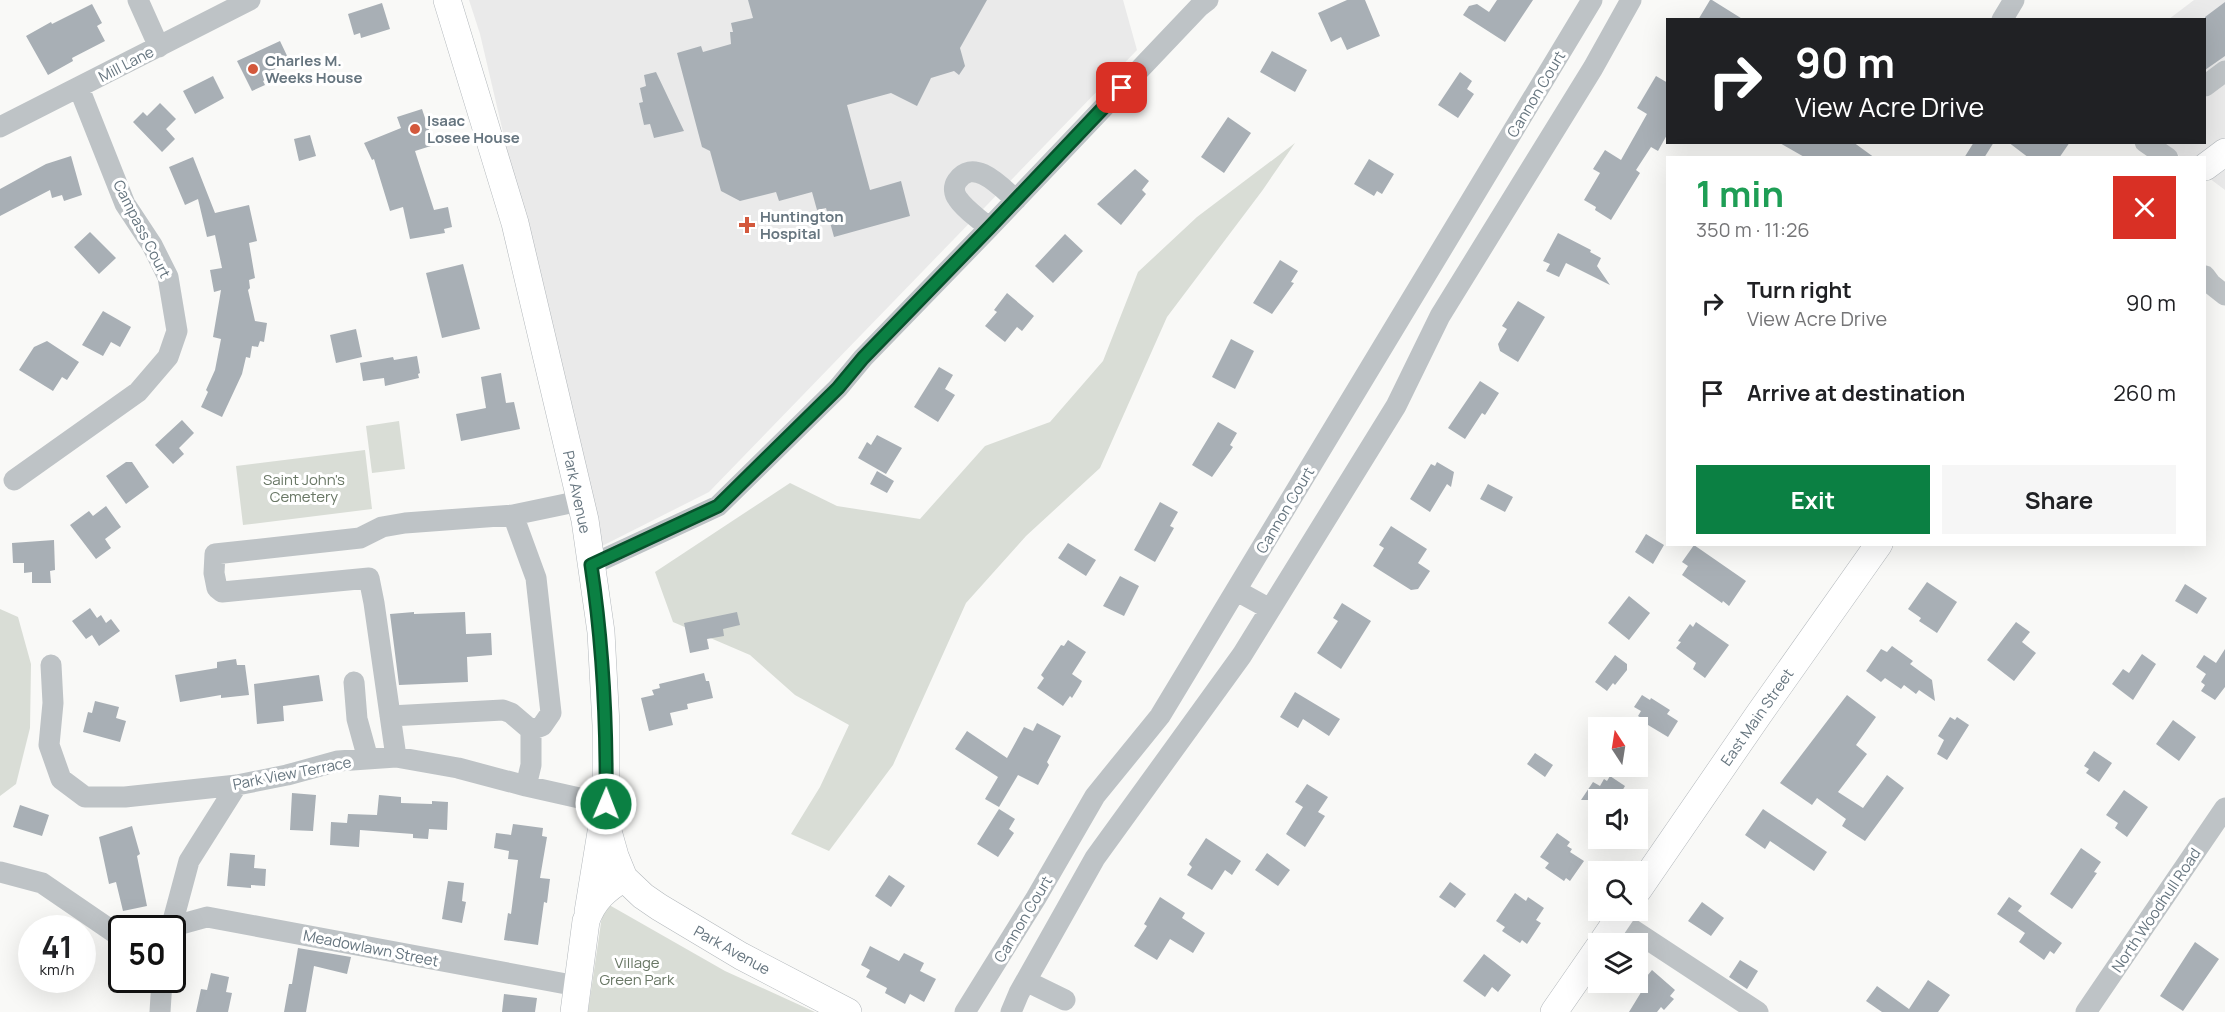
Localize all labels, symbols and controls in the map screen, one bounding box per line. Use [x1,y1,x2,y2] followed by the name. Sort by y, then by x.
[1795,33,1895,91] text: 90 m
[95,41,158,87] street label: Mill Lane
[1696,42,1774,120] icon: right
[1502,47,1570,141] street label: Cannon Court
[265,50,362,88] place label: Charles M. Weeks House
[246,62,260,76] marker: Charles M. Weeks House
[1096,62,1147,113] pin
[1105,71,1138,104] icon: arrive
[1795,88,1984,125] text: View Acre Drive
[427,110,520,148] place label: Isaac Losee House
[408,122,422,136] marker: Isaac Losee House
[1696,169,1784,218] text: 1 min
[108,176,176,282] street label: Campass Court
[2113,176,2176,239] button: close
[760,206,844,244] place label: Huntington Hospital
[738,216,756,234] marker: Huntington Hospital
[1696,216,1810,243] text: 350 m · 11:26
[1747,275,1852,305] text: Turn right
[1696,287,1729,320] icon: right
[2126,288,2176,318] text: 90 m
[1747,305,1887,332] text: View Acre Drive
[1696,377,1729,410] icon: arrive
[1747,378,1965,408] text: Arrive at destination
[2113,378,2176,408] text: 260 m
[558,449,596,536] street label: Park Avenue
[1251,463,1319,557] street label: Cannon Court
[1696,465,1930,534] button: Exit
[1942,465,2176,534] button: Share
[263,469,345,507] park label: Saint John's Cemetery
[1716,664,1798,770] street label: East Main Street
[1588,717,1648,777] north arrow
[1588,717,1648,993] map controls
[231,751,353,795] street label: Park View Terrace
[574,772,638,836] position arrow
[1588,789,1648,849] button: sound
[2107,844,2205,976] street label: North Woodhull Road
[1588,861,1648,921] button: search
[989,872,1057,966] street label: Cannon Court
[108,915,186,993] speed limit sign: 50
[690,920,774,980] street label: Park Avenue
[301,925,441,971] street label: Meadowlawn Street
[41,926,73,967] text: 41
[1588,933,1648,993] button: layers
[600,952,675,990] park label: Village Green Park
[40,959,74,980] text: km/h

